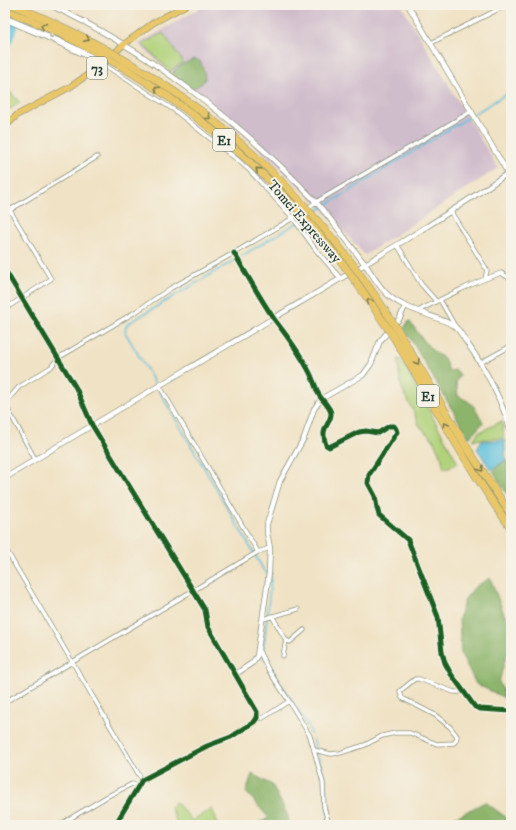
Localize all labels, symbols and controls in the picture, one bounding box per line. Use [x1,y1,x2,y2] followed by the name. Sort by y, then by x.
[40,23,47,31] one-way arrow
[83,34,90,41] one-way arrow
[87,57,107,79] road number: 73
[154,87,161,94] one-way arrow
[203,112,210,119] one-way arrow
[213,129,235,151] road number: E1
[255,167,263,175] one-way arrow
[263,176,346,267] street label: Tomei Expressway
[366,298,374,305] one-way arrow
[413,358,420,365] one-way arrow
[417,385,439,407] road number: E1
[443,422,450,429] one-way arrow
[476,465,484,472] one-way arrow

